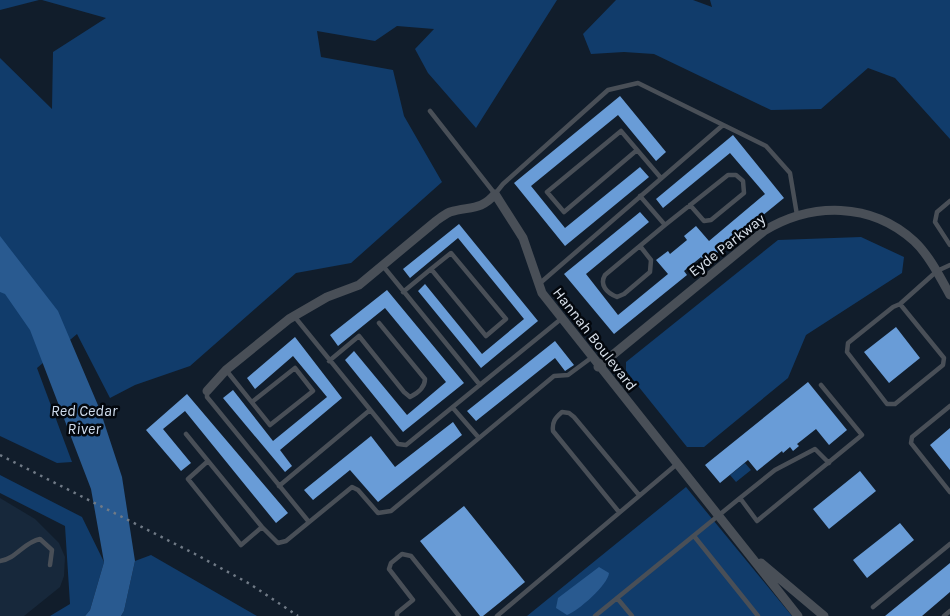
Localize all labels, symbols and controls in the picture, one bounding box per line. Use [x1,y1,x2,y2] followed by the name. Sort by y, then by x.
[685,210,769,280] street label: Eyde Parkway
[549,284,641,394] street label: Hannah Boulevard
[51,401,118,438] water label: Red Cedar River

